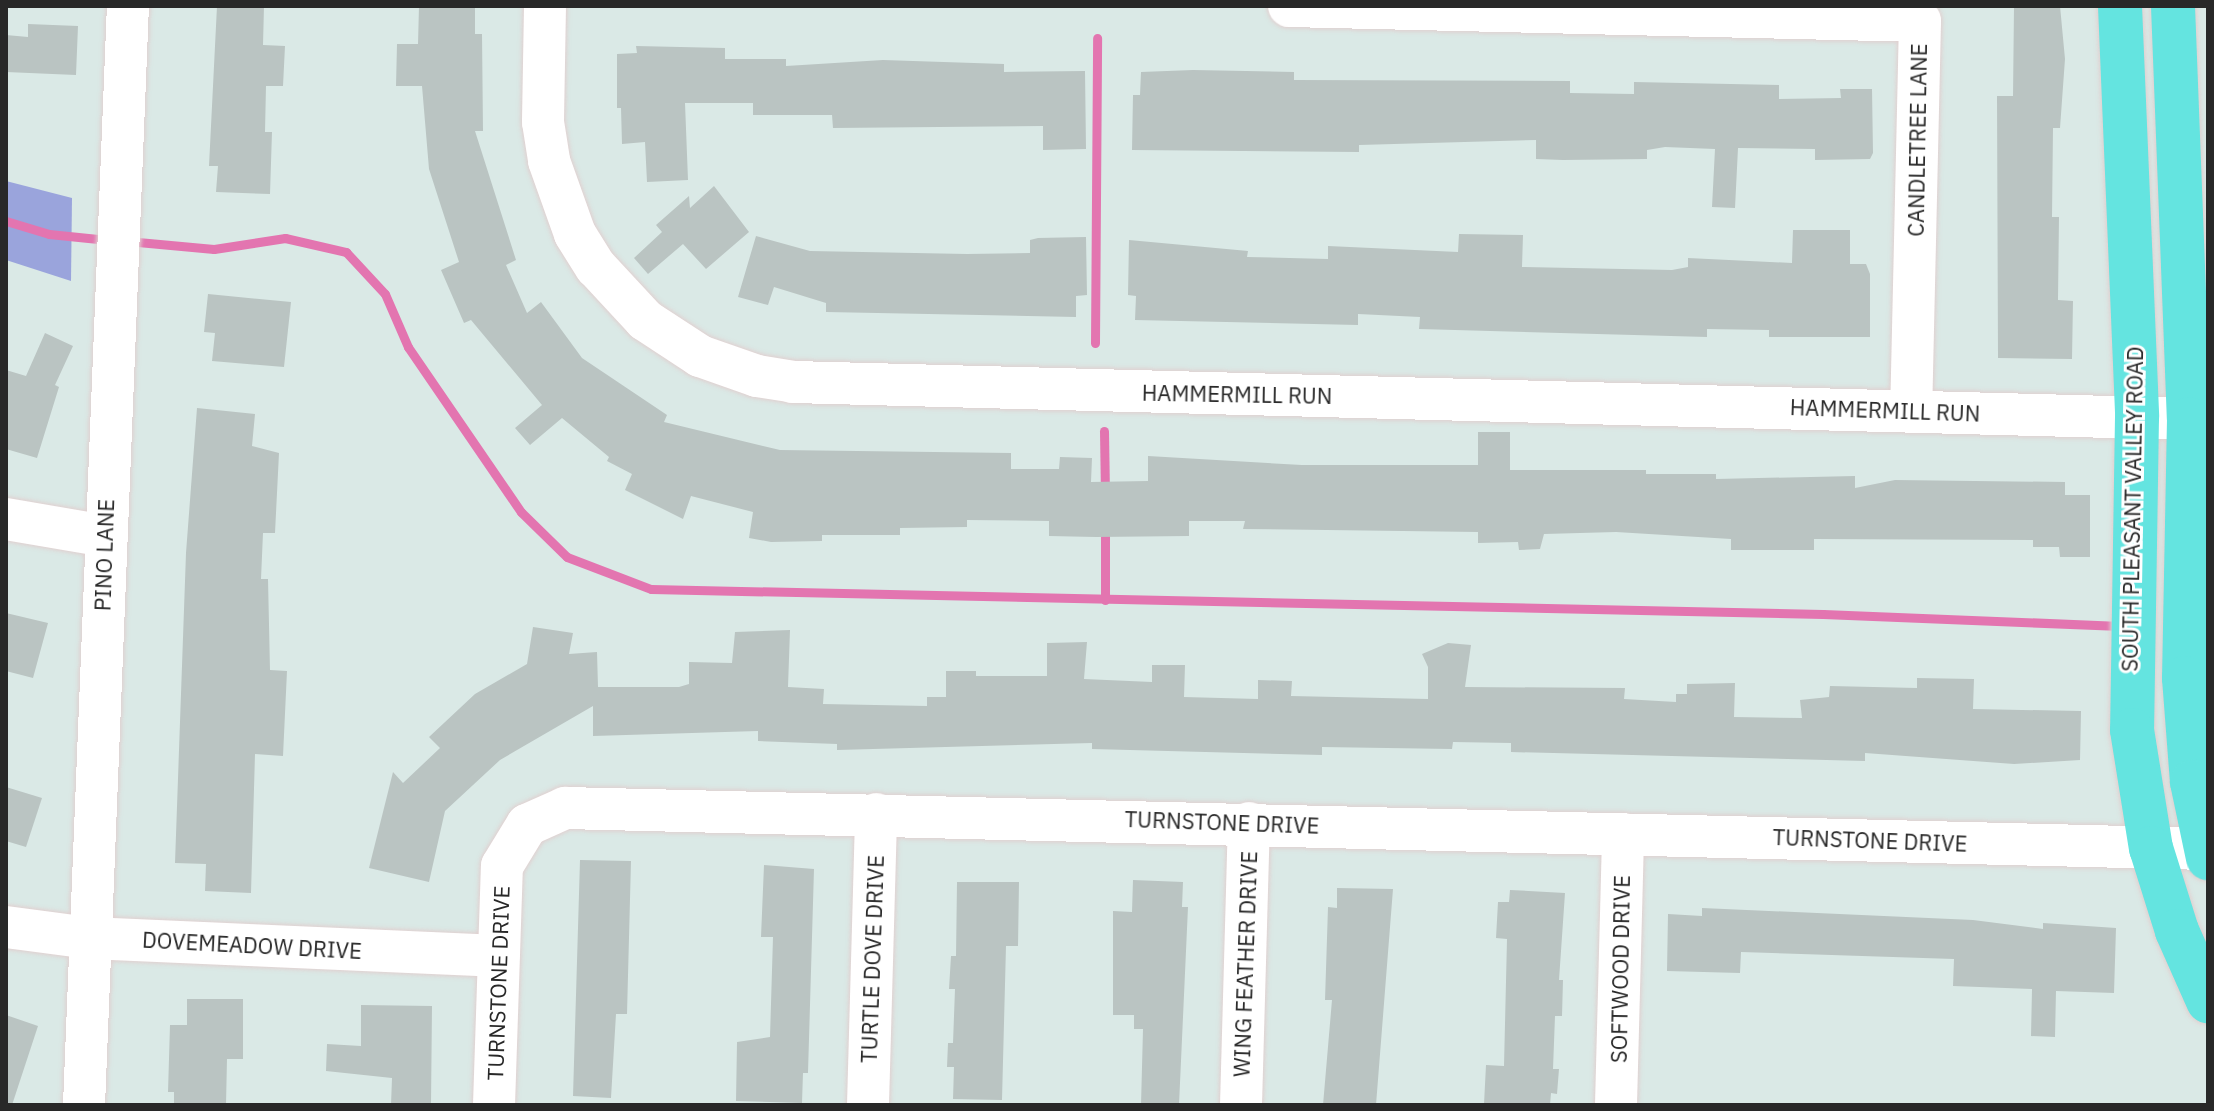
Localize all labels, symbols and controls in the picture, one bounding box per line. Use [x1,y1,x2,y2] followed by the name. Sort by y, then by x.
[1902,43,1932,237] street label: CANDLETREE LANE
[2116,346,2148,672] street label: SOUTH PLEASANT VALLEY ROAD
[1142,379,1332,409] street label: HAMMERMILL RUN
[1789,393,1981,427] street label: HAMMERMILL RUN
[89,498,119,612] street label: PINO LANE
[1124,805,1320,839] street label: TURNSTONE DRIVE
[1772,823,1968,857] street label: TURNSTONE DRIVE
[1228,850,1262,1078] street label: WING FEATHER DRIVE
[855,855,889,1063] street label: TURTLE DOVE DRIVE
[1605,875,1635,1063] street label: SOFTWOOD DRIVE
[481,885,515,1081] street label: TURNSTONE DRIVE
[141,926,363,964] street label: DOVEMEADOW DRIVE

